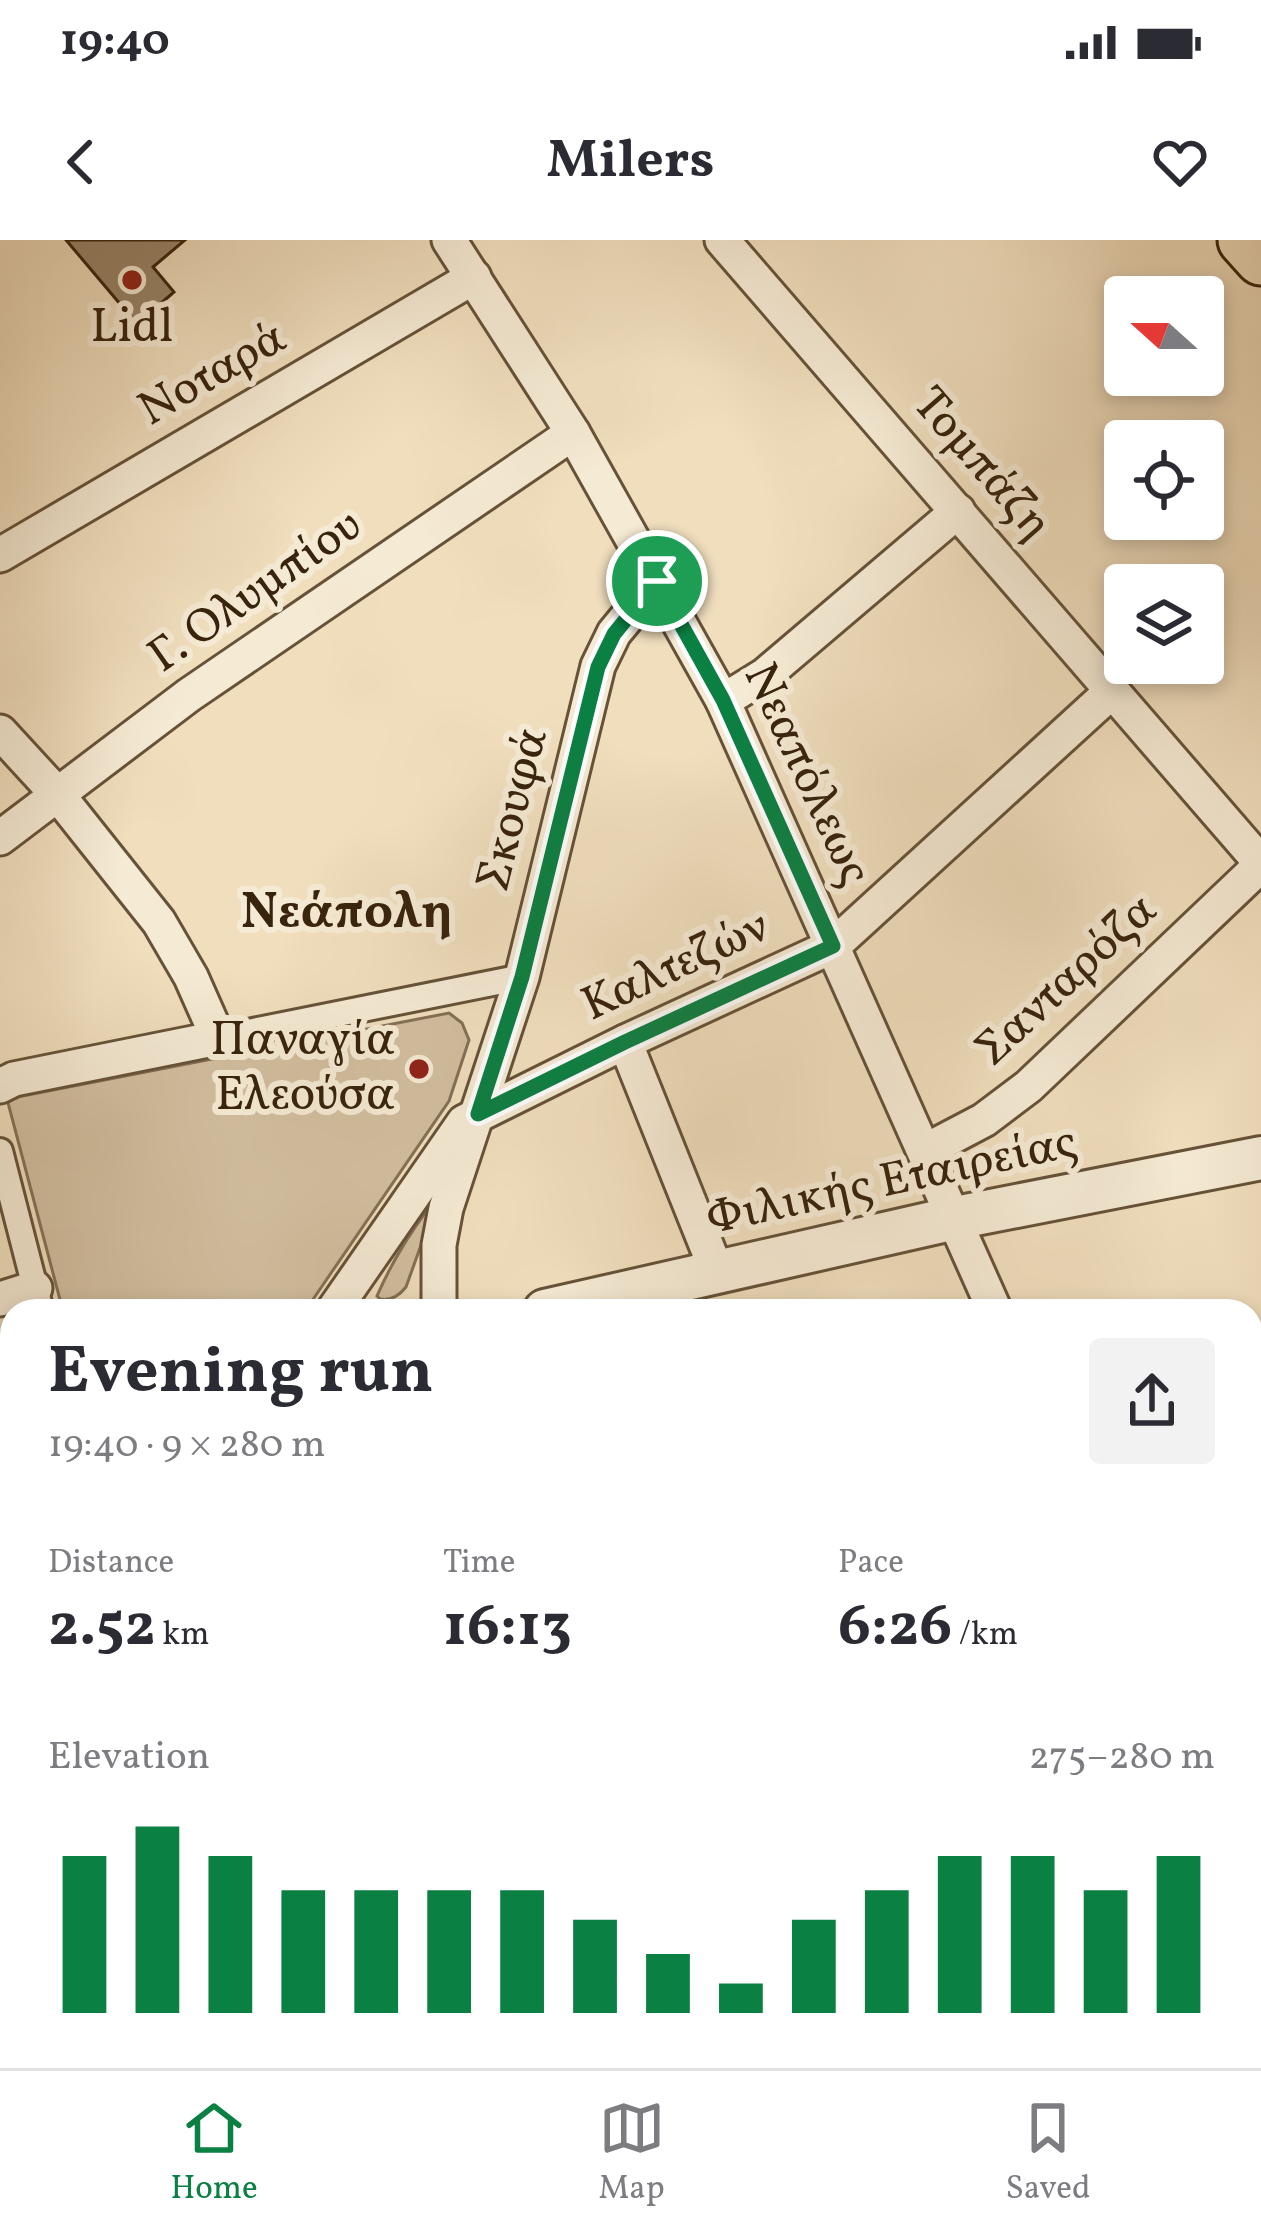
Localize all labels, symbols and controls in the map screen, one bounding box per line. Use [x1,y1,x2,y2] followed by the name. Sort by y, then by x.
[60,11,170,74] text: 19:40
[547,125,714,200] text: Milers
[48,129,114,195] icon: back
[1147,129,1213,195] icon: heart
[119,267,145,293] marker: Lidl
[1104,276,1224,396] north arrow
[1104,276,1224,684] map controls
[91,295,173,362] place label: Lidl
[127,306,299,444] street label: Νοταρά
[895,374,1067,556] street label: Τομπάζη
[1104,420,1224,540] button: locate
[135,494,377,690] street label: Γ. Ολυμπίου
[606,530,708,632] pin
[624,548,690,614] icon: arrive
[1104,564,1224,684] button: layers
[725,653,887,897] street label: Νεαπόλεως
[461,721,567,899] street label: Σκουφά
[241,878,453,949] district label: Νεάπολη
[961,879,1173,1083] street label: Σανταρόζα
[572,895,780,1039] street label: Καλτεζών
[210,1008,395,1130] place label: Παναγία Ελεούσα
[406,1056,432,1082] marker: Παναγία Ελεούσα
[701,1110,1083,1254] street label: Φιλικής Εταιρείας
[48,1328,434,1420] text: Evening run
[1089,1338,1215,1464] button: share
[48,1419,326,1473] text: 19:40 · 9 × 280 m
[48,1541,174,1587] text: Distance
[443,1541,515,1587] text: Time
[838,1541,904,1587] text: Pace
[48,1587,156,1670] text: 2.52
[443,1587,572,1670] text: 16:13
[838,1587,952,1670] text: 6:26
[156,1613,210,1659] text: km
[952,1613,1018,1659] text: /km
[48,1731,210,1785] text: Elevation
[1029,1731,1215,1785] text: 275–280 m
[170,2095,258,2213] tab: Home
[599,2095,665,2213] tab: Map
[1006,2095,1091,2213] tab: Saved

